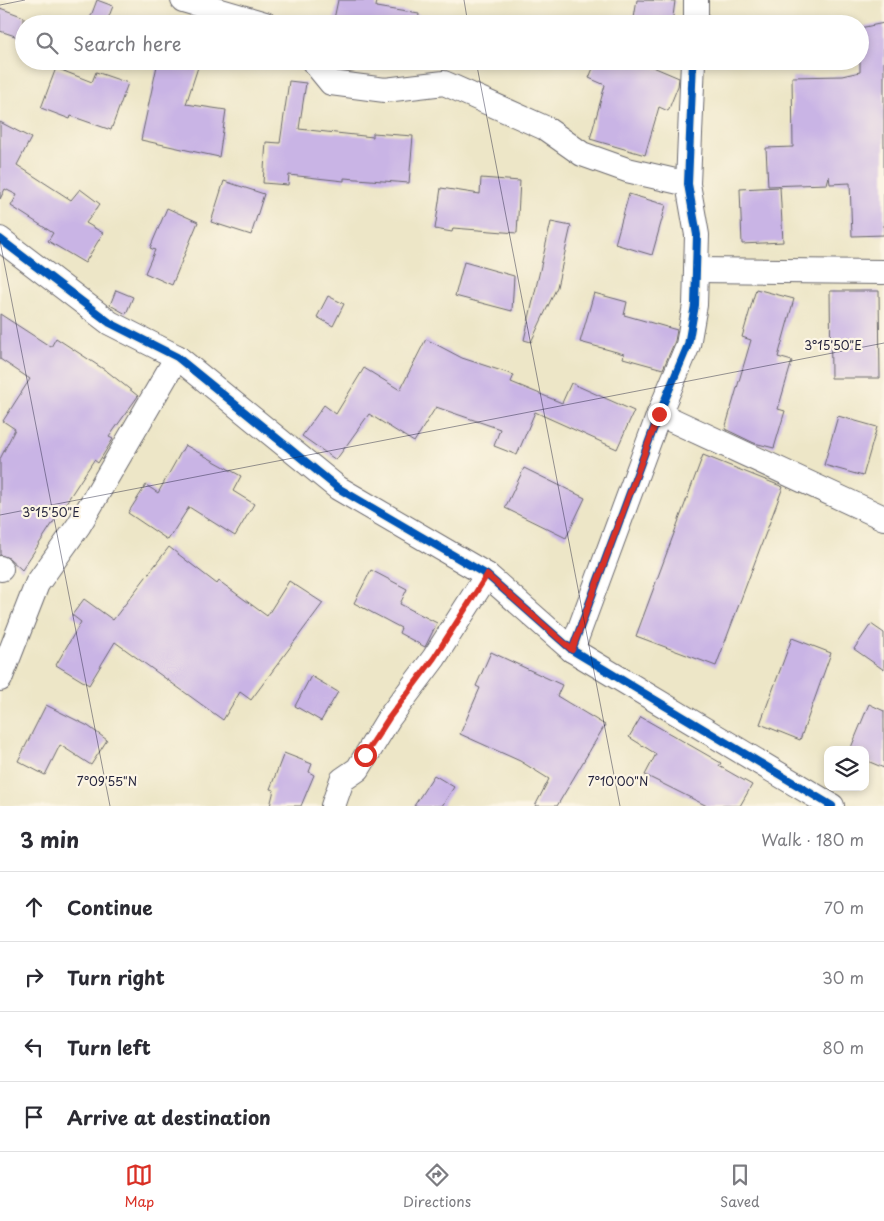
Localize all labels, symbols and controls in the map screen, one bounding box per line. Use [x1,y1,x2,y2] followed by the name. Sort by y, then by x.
[15,15,869,70] search box
[33,29,61,57] icon: search
[73,29,182,57] text: Search here
[804,336,862,354] text: 3°15'50"E
[648,403,671,426] route end
[22,503,80,521] text: 3°15'50"E
[354,744,377,767] route start
[824,746,869,791] map controls
[824,746,869,791] button: layers
[77,772,137,790] text: 7°09'55"N
[588,772,648,790] text: 7°10'00"N
[20,823,79,855] text: 3 min
[761,827,864,851] text: Walk · 180 m
[20,893,48,921] icon: ahead
[67,893,153,921] text: Continue
[824,895,864,919] text: 70 m
[20,963,48,991] icon: right
[67,963,165,991] text: Turn right
[822,965,864,989] text: 30 m
[20,1033,48,1061] icon: left
[67,1033,151,1061] text: Turn left
[822,1035,864,1059] text: 80 m
[20,1103,48,1131] icon: arrive
[67,1103,271,1131] text: Arrive at destination
[124,1161,154,1212] tab: Map
[403,1161,471,1212] tab: Directions
[720,1161,760,1212] tab: Saved

